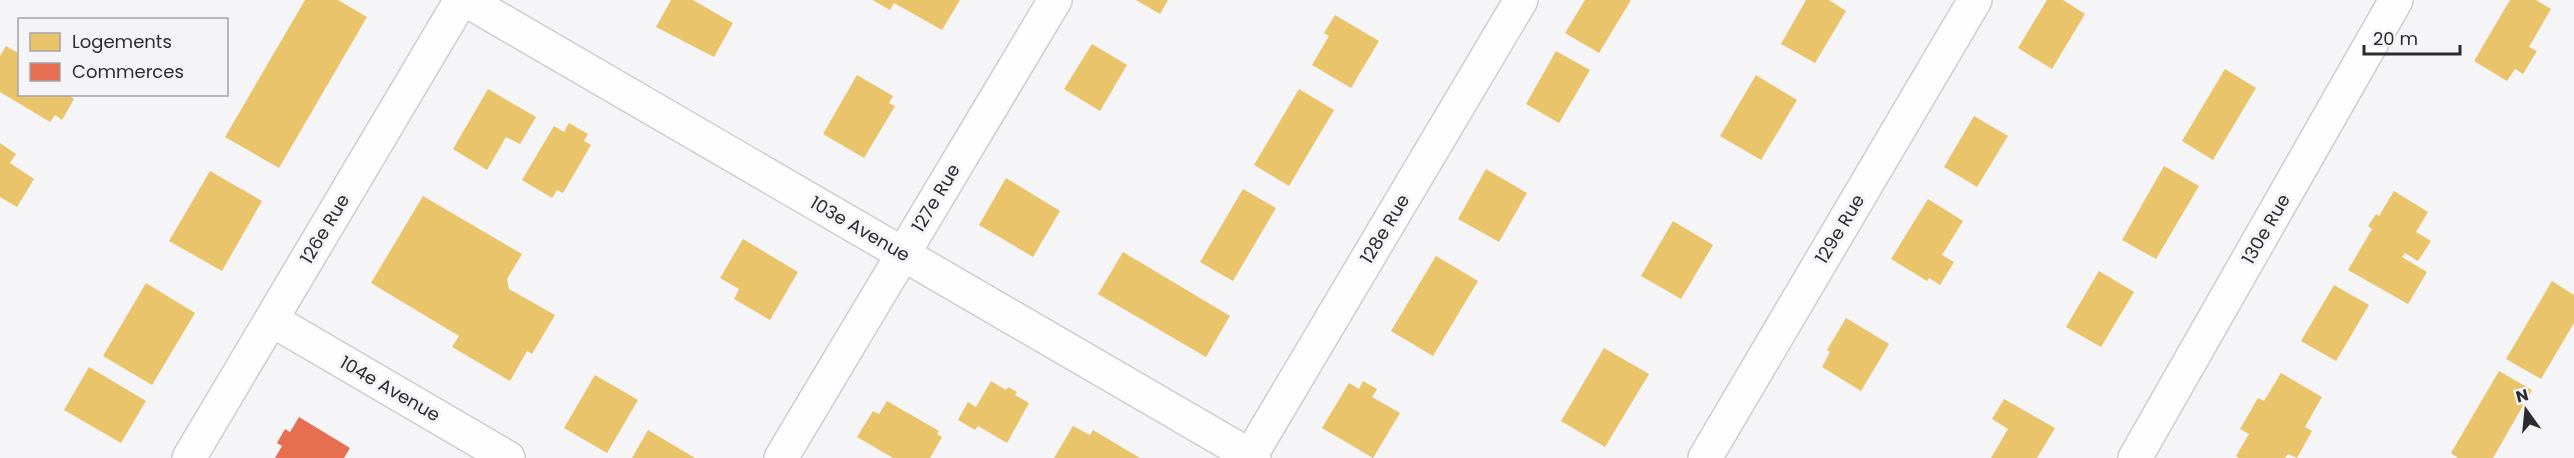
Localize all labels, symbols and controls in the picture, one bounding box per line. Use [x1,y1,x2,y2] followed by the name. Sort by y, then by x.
[18,18,228,96] legend
[2364,18,2460,56] scale bar
[2373,26,2418,51] text: 20 m
[72,29,172,54] text: Logements
[72,59,184,84] text: Commerces
[905,159,966,237] street label: 127e Rue
[294,189,355,268] street label: 126e Rue
[1354,189,1415,268] street label: 128e Rue
[1809,189,1870,268] street label: 129e Rue
[2235,189,2296,268] street label: 130e Rue
[806,190,915,267] street label: 103e Avenue
[336,350,445,427] street label: 104e Avenue
[2496,380,2556,440] north arrow
[2513,383,2531,409] text: N

